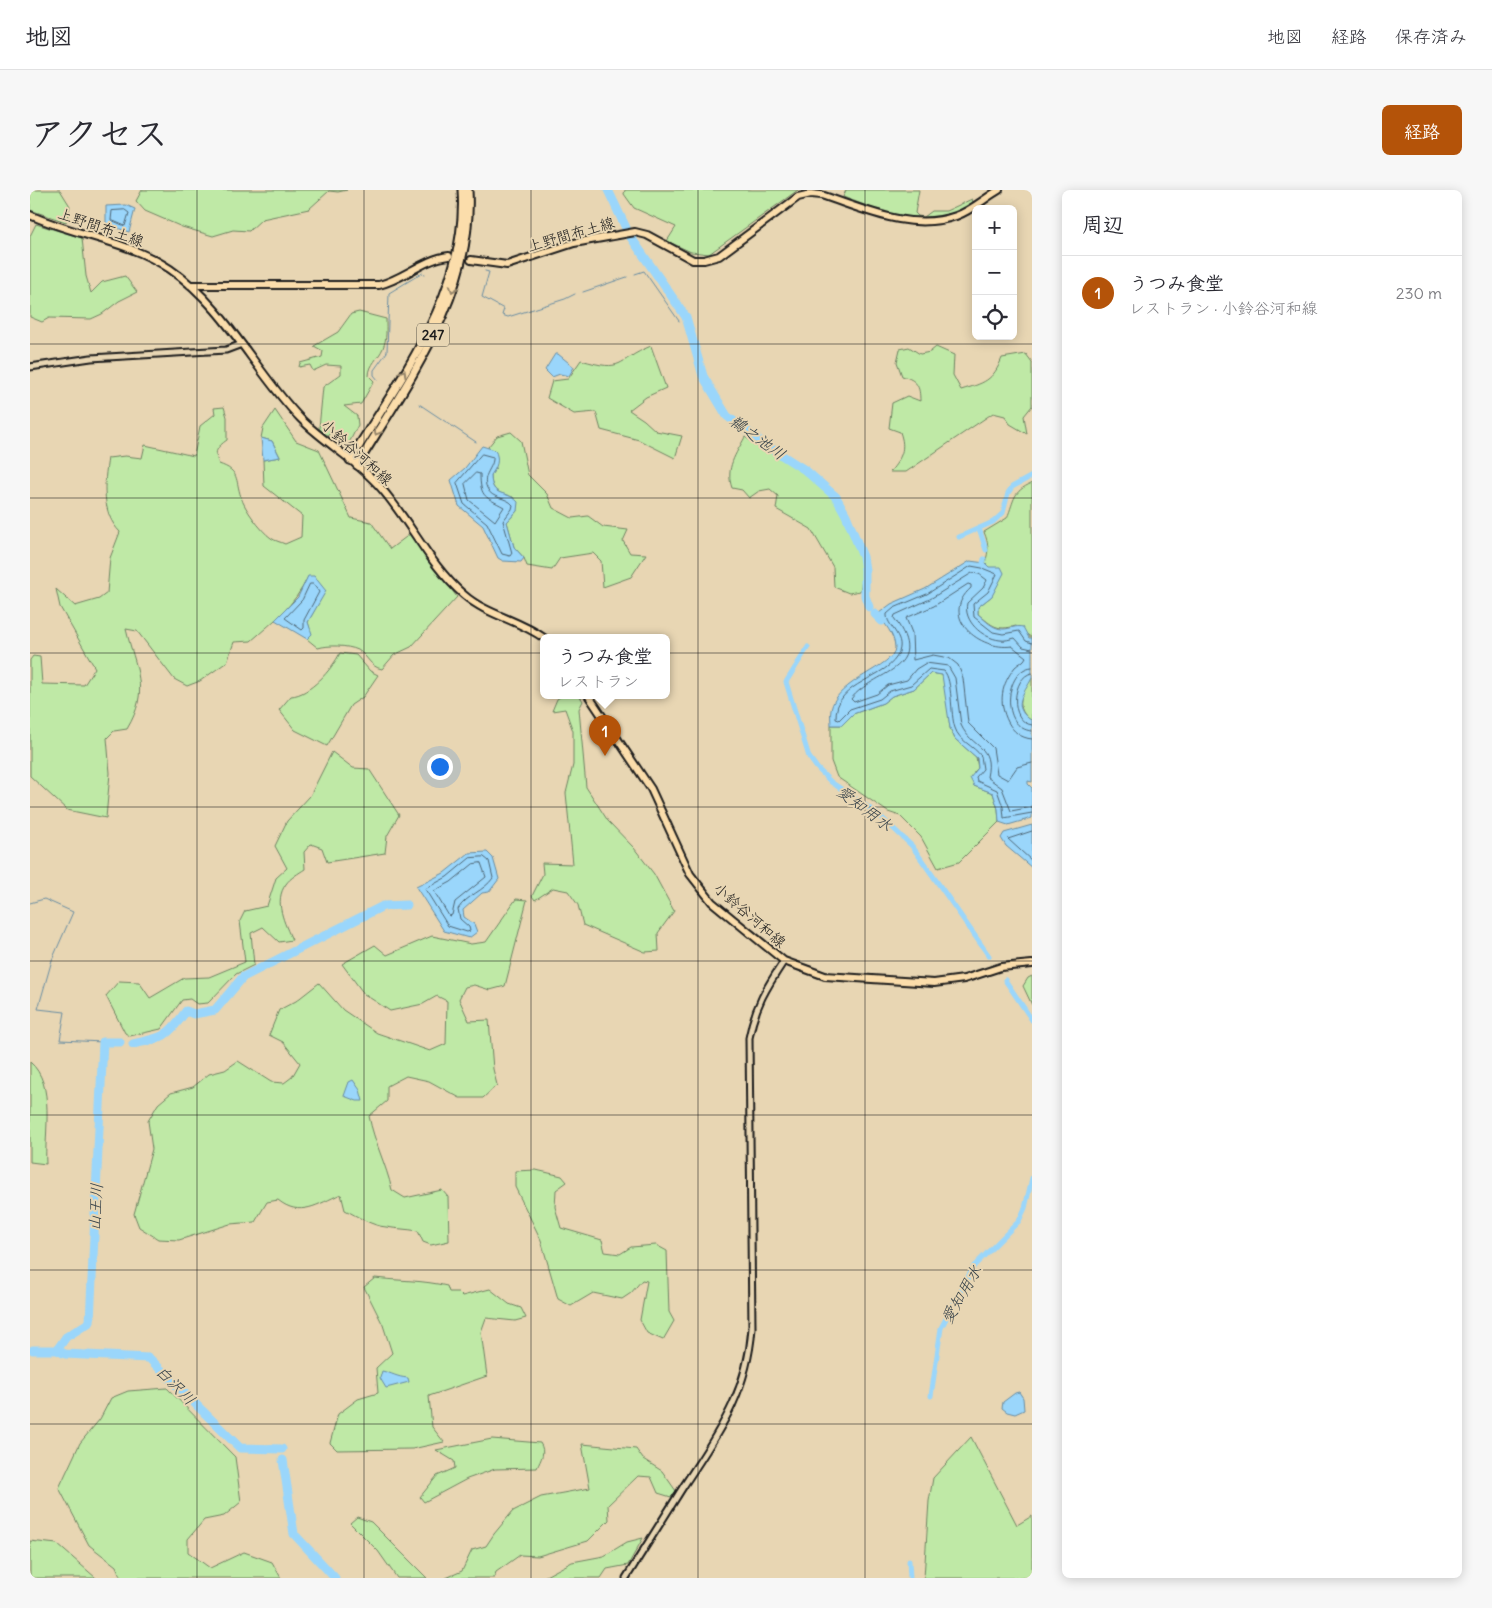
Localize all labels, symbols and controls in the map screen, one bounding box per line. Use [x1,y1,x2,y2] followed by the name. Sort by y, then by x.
[25,21,73,51] text: 地図
[1267,25,1303,48] text: 地図
[1331,25,1367,48] text: 経路
[1395,25,1467,48] text: 保存済み
[1382,105,1462,155] button: 経路
[30,111,168,155] text: アクセス
[55,203,147,251] street label: 上野間布土線
[972,205,1017,340] map controls
[972,205,1017,250] button: +
[1082,211,1124,238] text: 周辺
[525,212,617,256] street label: 上野間布土線
[972,250,1017,295] button: −
[1129,271,1224,295] text: うつみ食堂
[1095,283,1101,303] text: 1
[1396,283,1442,303] text: 230 m
[449,285,459,293] one-way arrow
[972,295,1017,340] button: locate
[1129,298,1317,318] text: レストラン · 小鈴谷河和線
[417,324,449,346] road number: 247
[397,370,407,379] one-way arrow
[726,410,790,464] water label: 鵜之池川
[317,415,397,489] street label: 小鈴谷河和線
[373,427,383,436] one-way arrow
[540,634,670,699] popup
[557,644,653,668] text: うつみ食堂
[557,671,639,691] text: レストラン
[589,715,621,756] pin: 1
[427,754,453,780] your location
[833,781,897,835] water label: 愛知用水
[710,878,790,952] street label: 小鈴谷河和線
[84,1183,106,1231] water label: 山王川
[936,1261,986,1327] water label: 愛知用水
[152,1361,200,1409] water label: 白沢川

